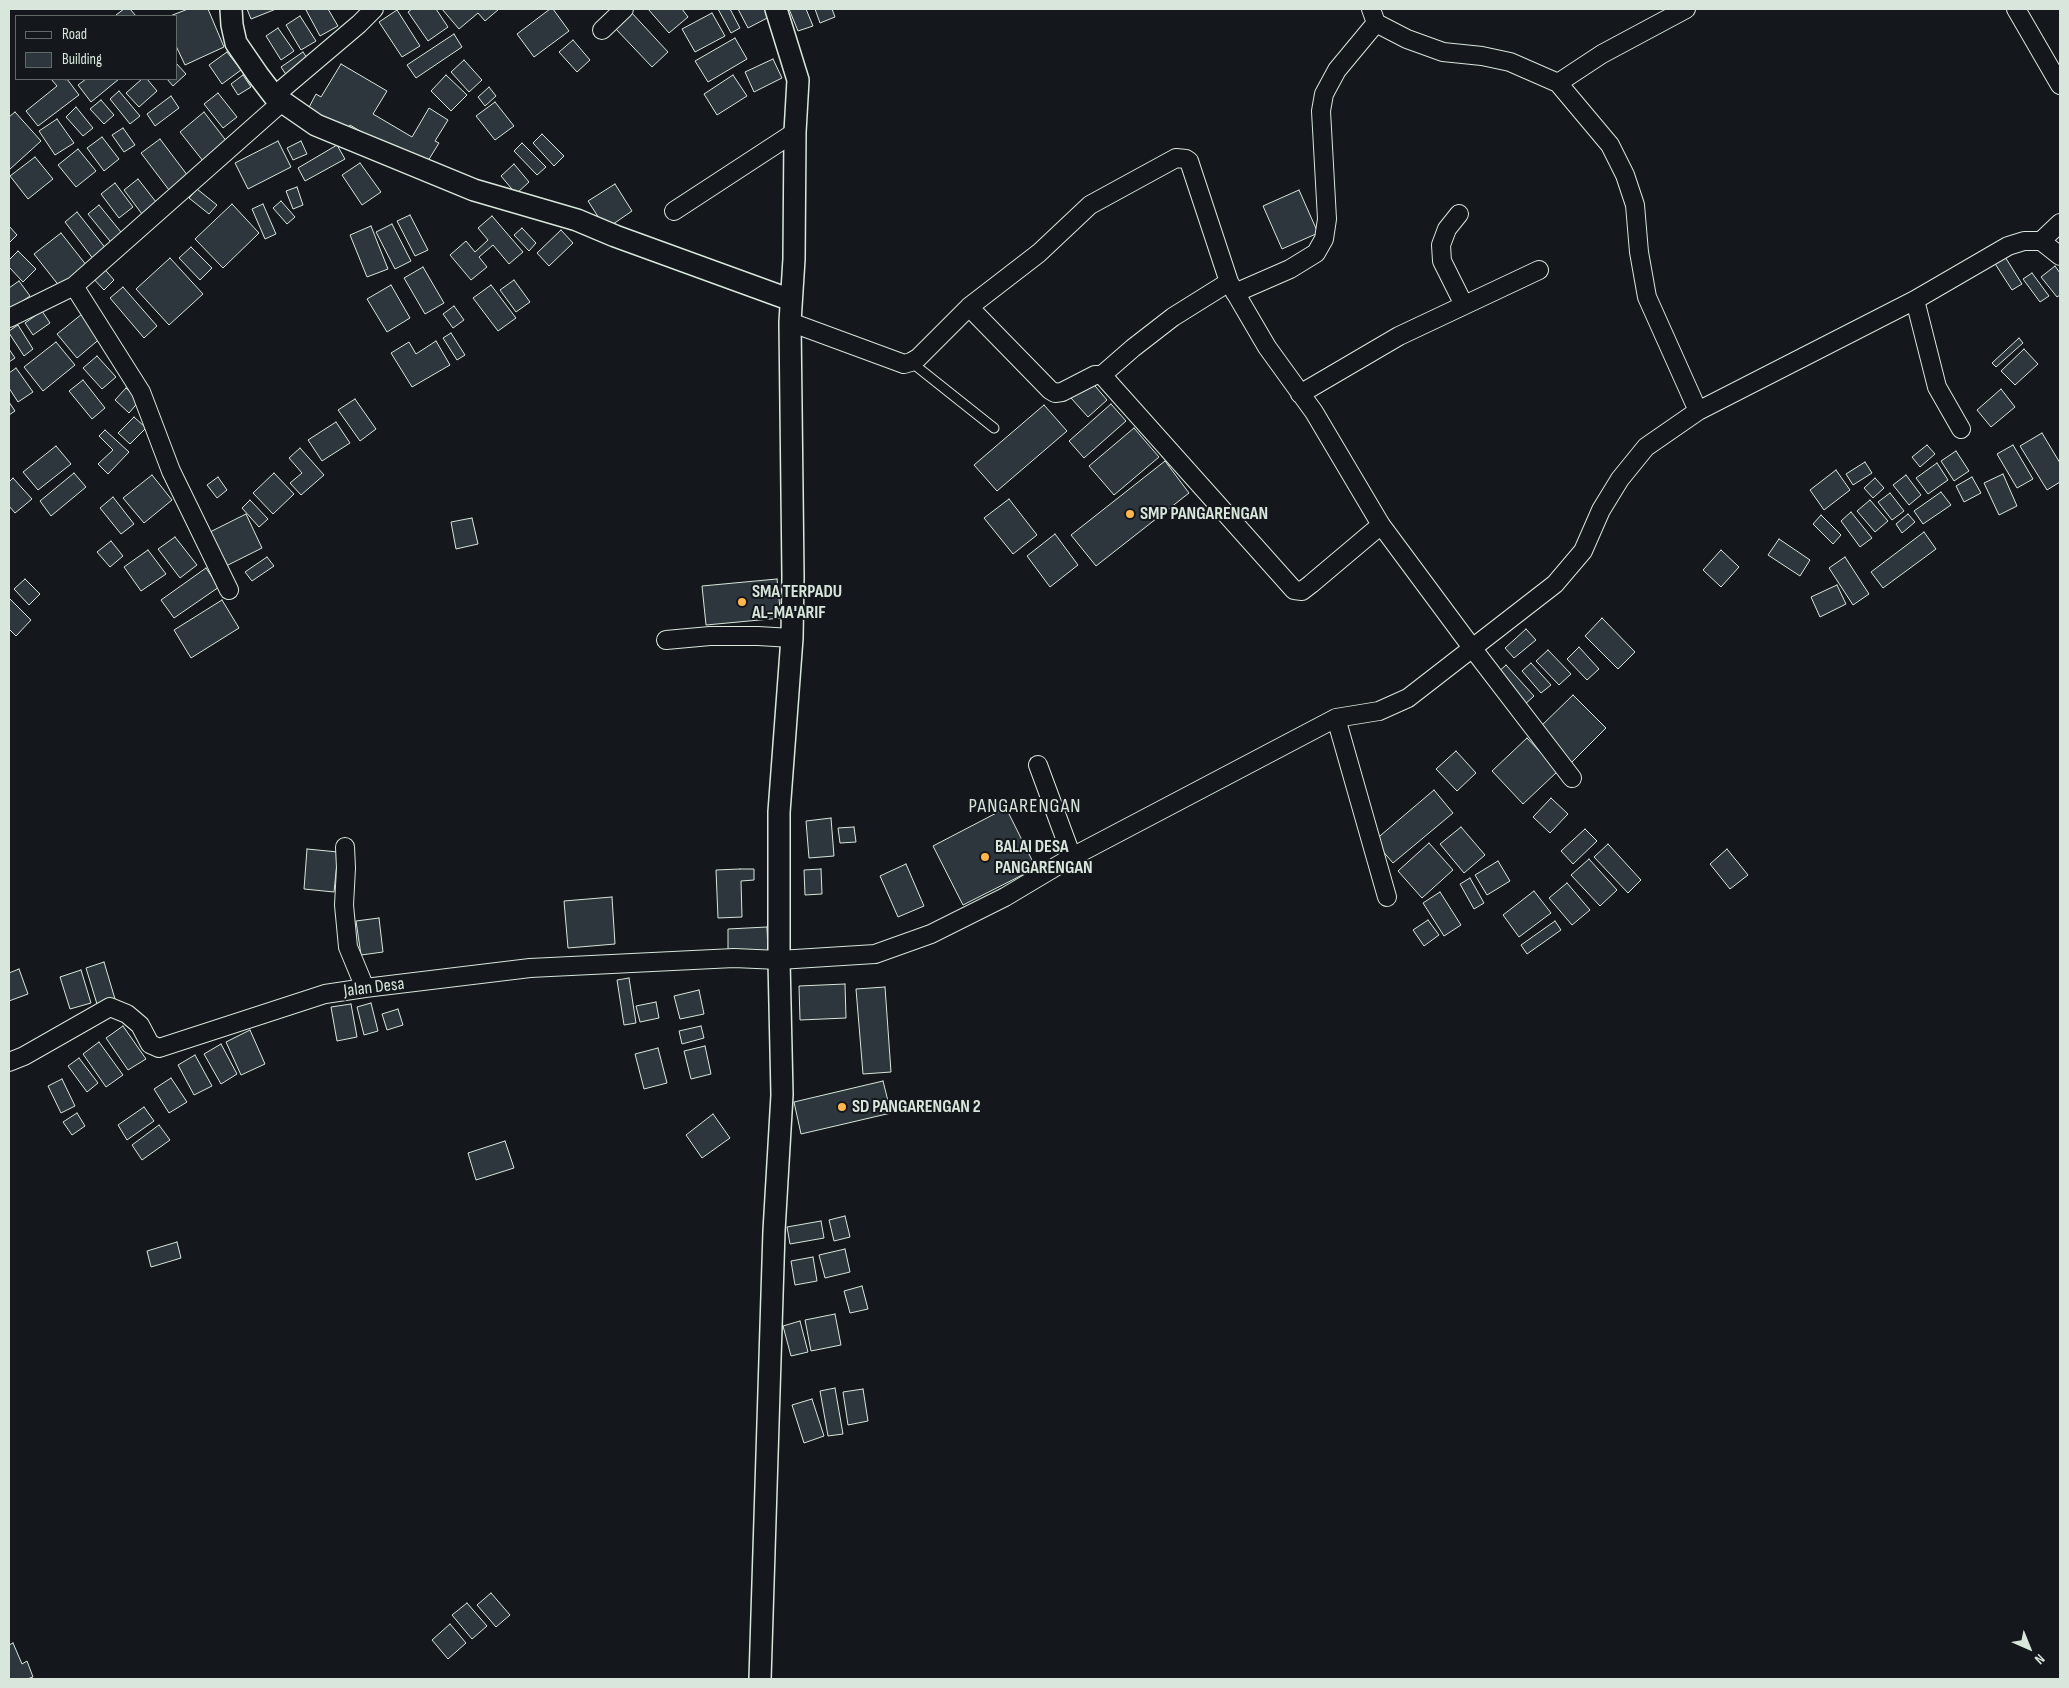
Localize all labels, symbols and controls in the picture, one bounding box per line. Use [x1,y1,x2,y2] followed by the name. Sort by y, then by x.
[15,15,178,80] legend
[62,25,87,44] text: Road
[62,50,102,69] text: Building
[1140,503,1268,525] place label: SMP PANGARENGAN
[1124,508,1136,520] marker: SMP PANGARENGAN
[752,581,842,624] place label: SMA TERPADU AL-MA'ARIF
[736,596,748,608] marker: SMA TERPADU AL-MA'ARIF
[967,795,1083,819] district label: PANGARENGAN
[995,836,1093,879] place label: BALAI DESA PANGARENGAN
[979,851,991,863] marker: BALAI DESA PANGARENGAN
[342,974,406,1002] street label: Jalan Desa
[852,1096,981,1118] place label: SD PANGARENGAN 2
[836,1101,848,1113] marker: SD PANGARENGAN 2
[2004,1623,2054,1673] north arrow
[2031,1650,2048,1668] text: N

